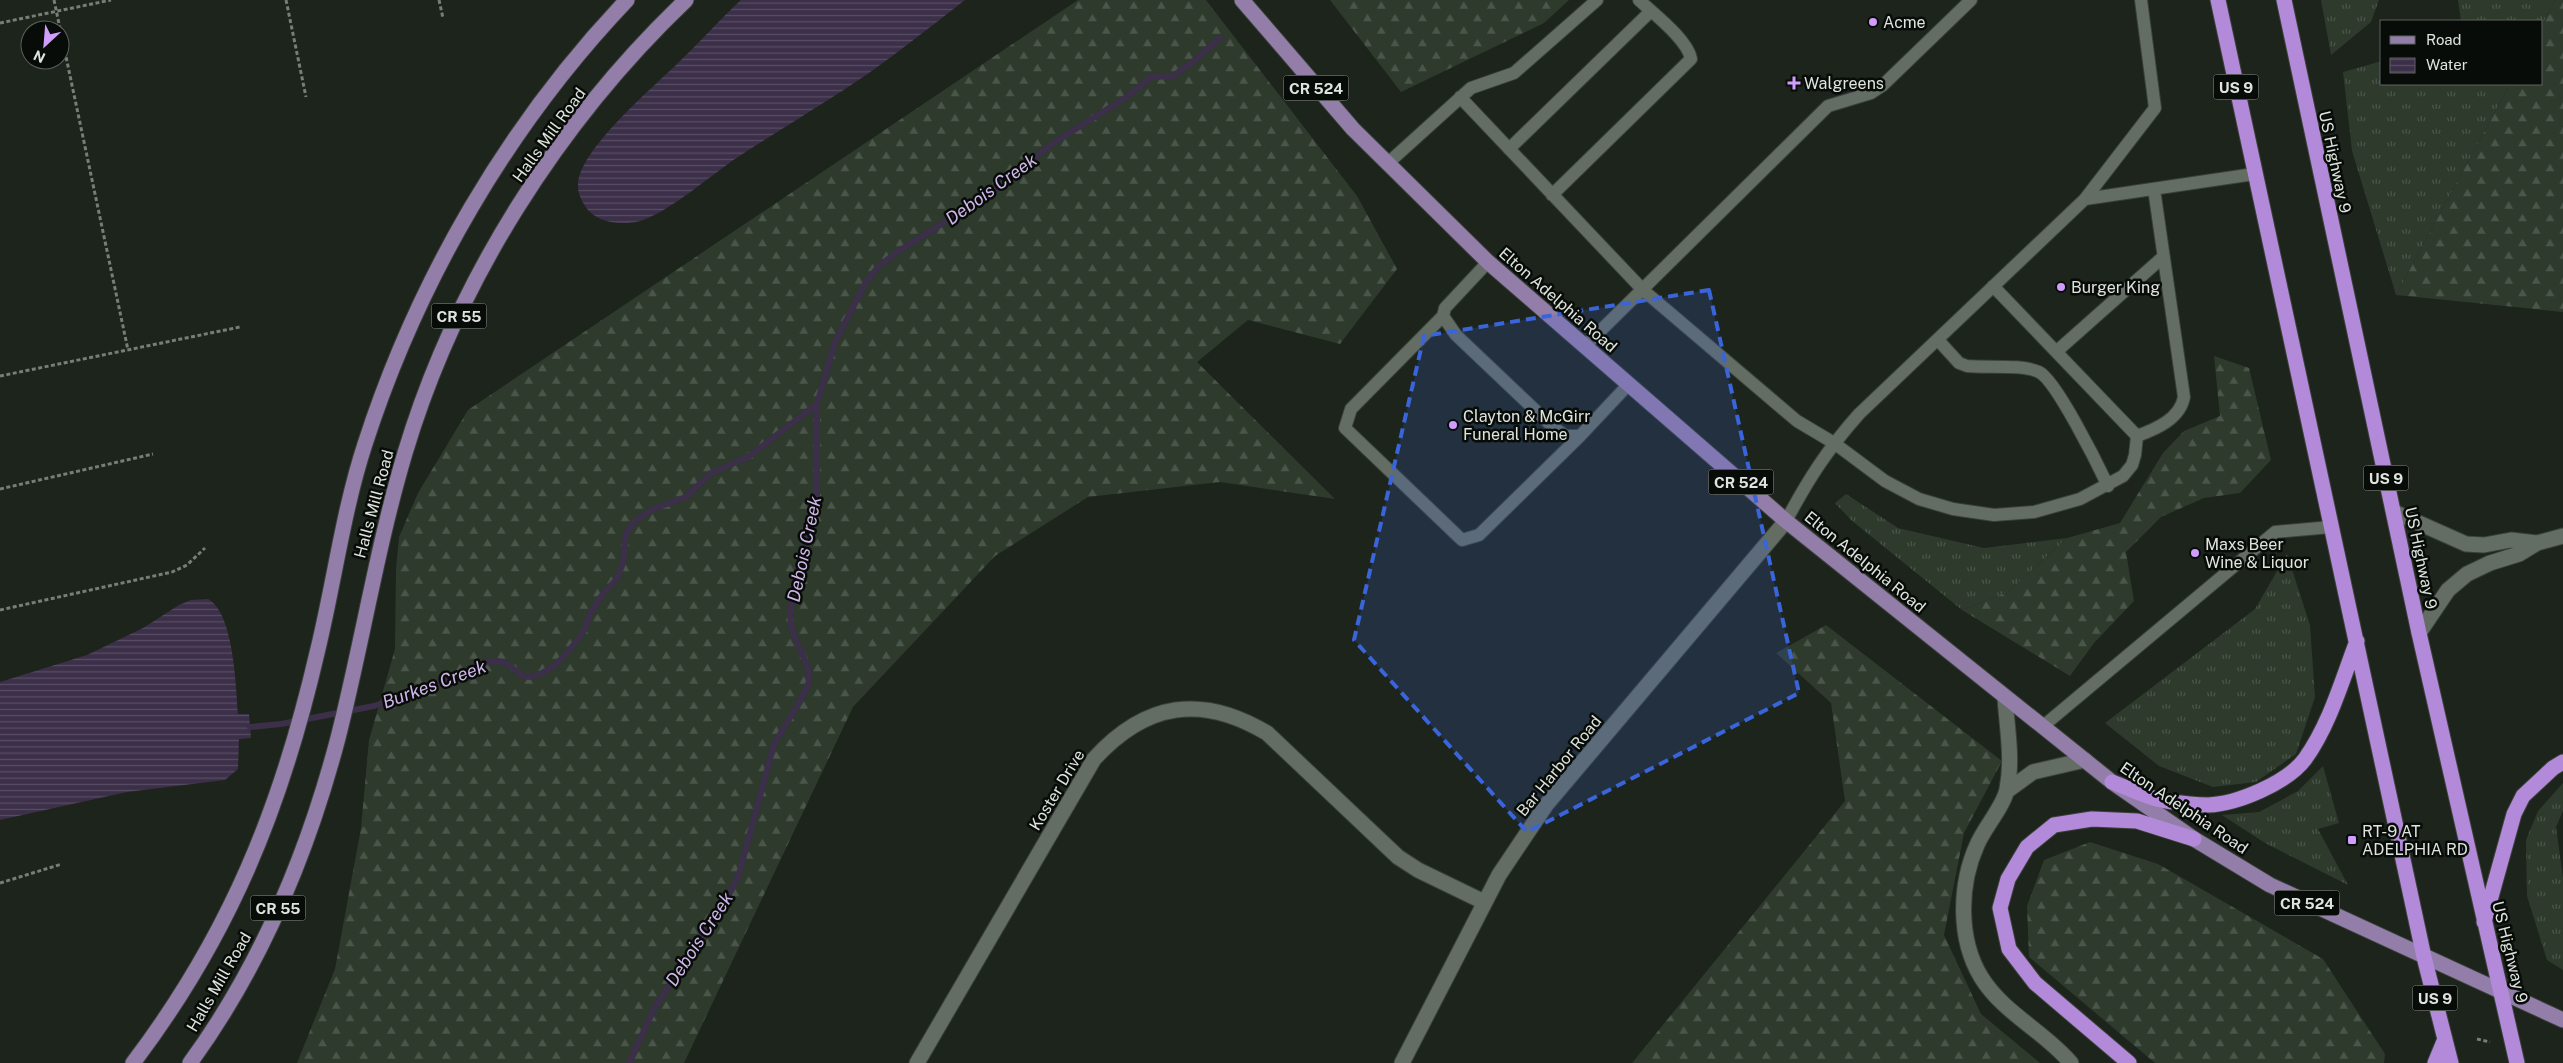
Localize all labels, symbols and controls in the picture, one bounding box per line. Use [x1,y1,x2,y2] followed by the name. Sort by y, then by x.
[1883,13,1926,32] place label: Acme
[1867,16,1879,28] marker: Acme
[20,20,70,70] north arrow
[2380,20,2543,85] legend
[2426,31,2462,48] text: Road
[31,47,48,66] text: N
[2426,56,2468,73] text: Water
[1804,74,1884,93] place label: Walgreens
[2214,74,2258,100] road number: US 9
[1284,76,1348,100] road number: CR 524
[1788,77,1800,89] marker: Walgreens
[508,84,590,186] street label: Halls Mill Road
[2315,109,2355,215] street label: US Highway 9
[941,149,1041,229] water label: Debois Creek
[1495,244,1621,356] street label: Elton Adelphia Road
[2071,278,2160,297] place label: Burger King
[2055,281,2067,293] marker: Burger King
[432,304,486,328] road number: CR 55
[1463,407,1590,444] place label: Clayton & McGirr Funeral Home
[1447,419,1459,431] marker: Clayton & McGirr Funeral Home
[350,448,398,560] street label: Halls Mill Road
[2364,466,2408,490] road number: US 9
[1708,470,1774,494] road number: CR 524
[783,494,826,604] water label: Debois Creek
[2401,505,2441,611] street label: US Highway 9
[1801,507,1929,617] street label: Elton Adelphia Road
[2205,535,2309,572] place label: Maxs Beer Wine & Liquor
[2189,547,2201,559] marker: Maxs Beer Wine & Liquor
[379,655,489,712] water label: Burkes Creek
[1513,712,1605,820] street label: Bar Harbor Road
[1025,746,1089,834] street label: Koster Drive
[2117,758,2251,858] street label: Elton Adelphia Road
[2362,822,2468,859] place label: RT-9 AT ADELPHIA RD
[2346,834,2358,846] marker: RT-9 AT ADELPHIA RD
[661,888,737,990] water label: Debois Creek
[2274,890,2340,916] road number: CR 524
[250,896,306,920] road number: CR 55
[2488,899,2532,1005] street label: US Highway 9
[183,929,255,1035] street label: Halls Mill Road
[2412,986,2458,1010] road number: US 9

